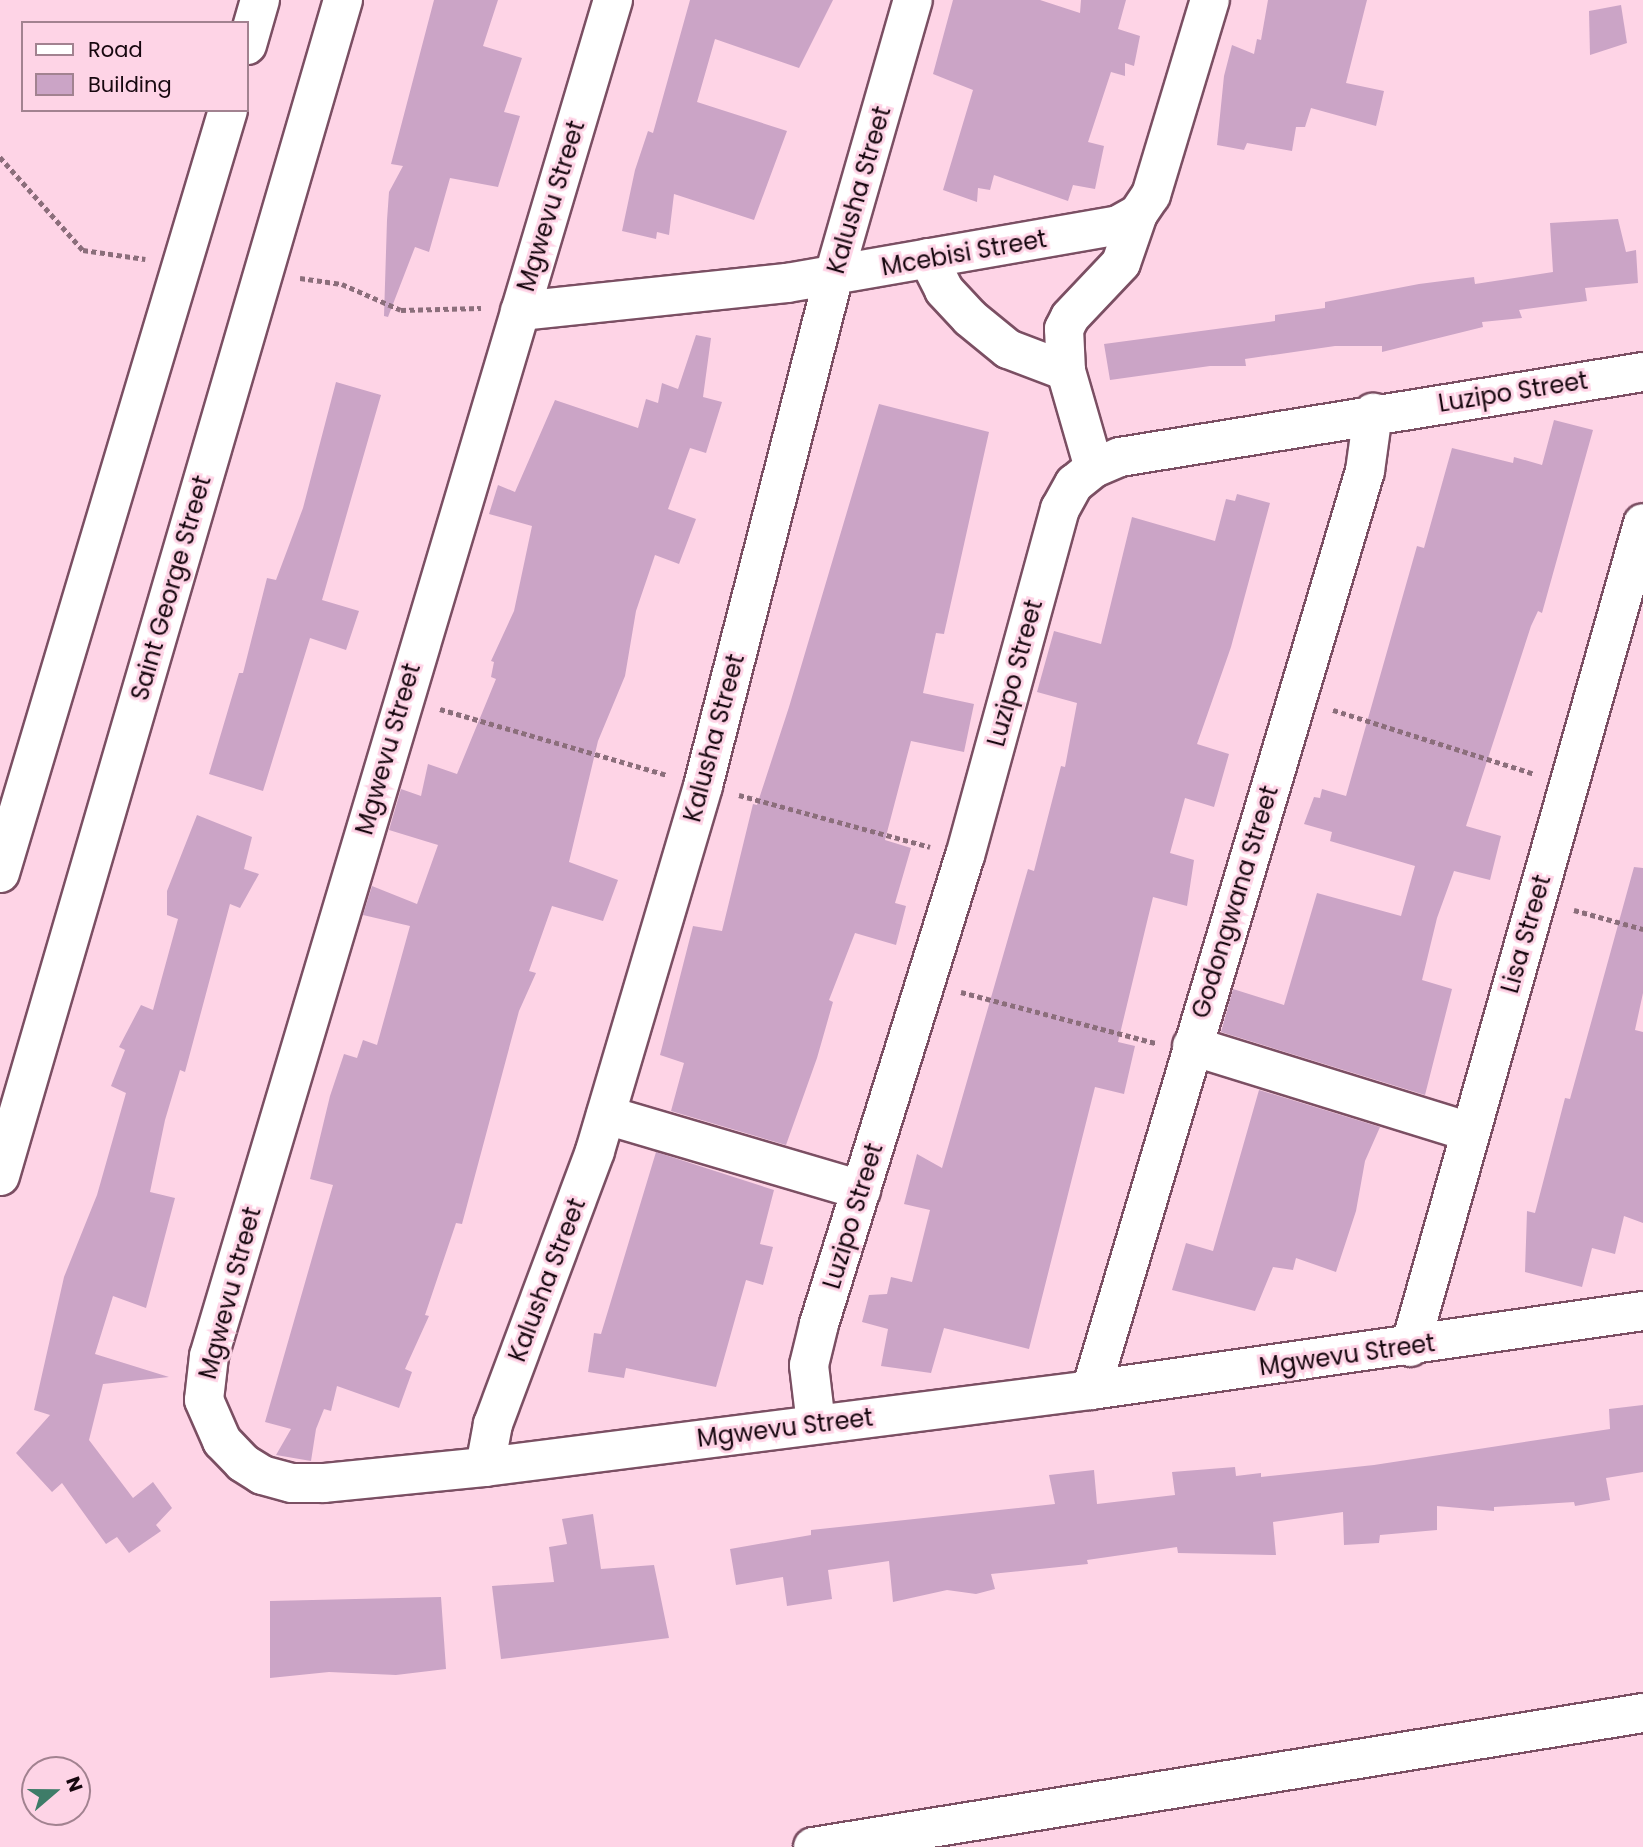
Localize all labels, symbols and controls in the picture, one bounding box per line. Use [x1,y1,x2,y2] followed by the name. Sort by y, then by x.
[21,21,248,112] legend
[88,35,143,64] text: Road
[88,70,172,99] text: Building
[821,103,897,277] street label: Kalusha Street
[511,117,591,295] street label: Mgwevu Street
[879,224,1049,282] street label: Mcebisi Street
[1436,366,1590,418] street label: Luzipo Street
[125,472,217,704] street label: Saint George Street
[982,596,1048,750] street label: Luzipo Street
[678,651,750,825] street label: Kalusha Street
[350,660,426,838] street label: Mgwevu Street
[1186,782,1284,1022] street label: Godongwana Street
[1495,872,1557,996] street label: Lisa Street
[817,1140,889,1292] street label: Luzipo Street
[503,1194,591,1366] street label: Kalusha Street
[193,1204,267,1382] street label: Mgwevu Street
[1257,1328,1437,1382] street label: Mgwevu Street
[695,1403,875,1453] street label: Mgwevu Street
[21,1756,91,1826] north arrow
[59,1773,89,1796] text: N

